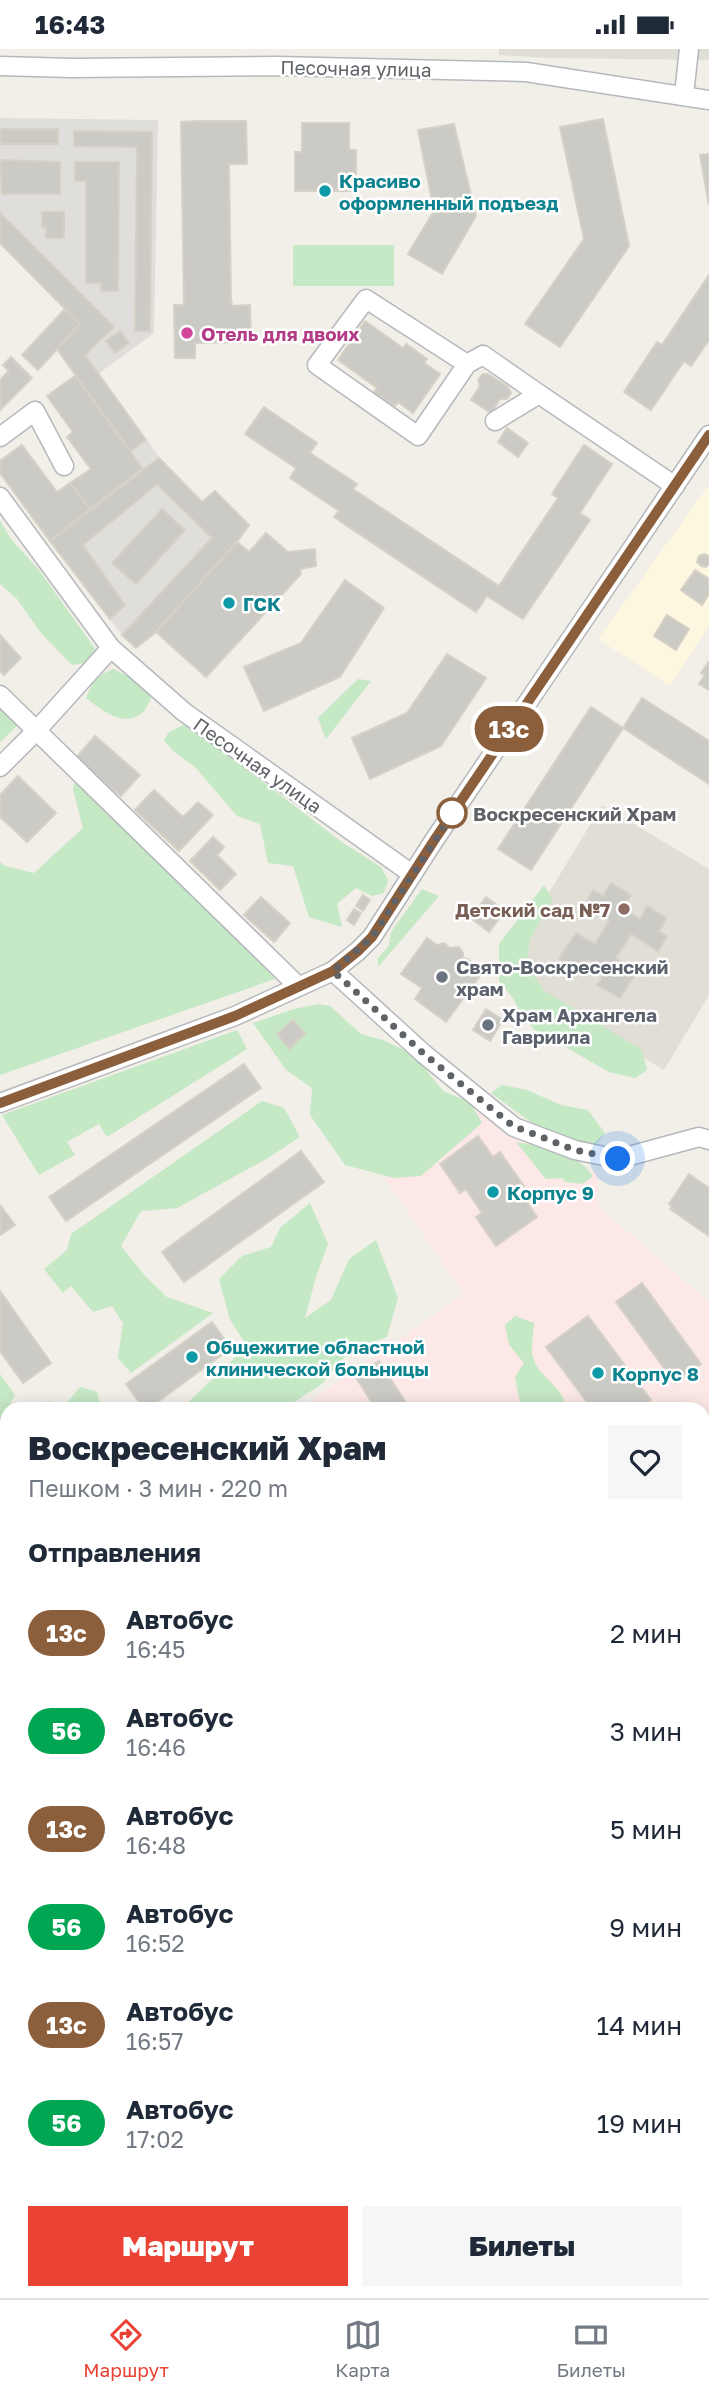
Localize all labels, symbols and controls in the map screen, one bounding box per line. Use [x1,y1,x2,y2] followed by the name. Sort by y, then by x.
[35,9,105,40] text: 16:43
[280,55,432,81] street label: Песочная улица
[339,169,558,214] place label: Красиво оформленный подъезд
[317,183,333,199] marker: Красиво оформленный подъезд
[201,322,359,345] place label: Отель для двоих
[179,325,195,341] marker: Отель для двоих
[243,592,281,615] place label: ГСК
[221,595,237,611] marker: ГСК
[469,706,549,752] line badge: 13с
[189,712,327,818] street label: Песочная улица
[489,714,529,743] text: 13с
[437,798,467,828] marker: Воскресенский Храм
[473,802,676,825] place label: Воскресенский Храм
[455,898,610,921] place label: Детский сад №7
[616,901,632,917] marker: Детский сад №7
[456,955,668,1000] place label: Свято-Воскресенский храм
[434,969,450,985] marker: Свято-Воскресенский храм
[502,1003,657,1048] place label: Храм Архангела Гавриила
[480,1017,496,1033] marker: Храм Архангела Гавриила
[600,1141,635,1176] your location
[507,1181,594,1204] place label: Корпус 9
[485,1184,501,1200] marker: Корпус 9
[206,1335,429,1380] place label: Общежитие областной клинической больницы
[184,1349,200,1365] marker: Общежитие областной клинической больницы
[612,1362,699,1385] place label: Корпус 8
[590,1365,606,1381] marker: Корпус 8
[608,1425,682,1499] button: heart
[28,1428,386,1467] text: Воскресенский Храм
[28,1474,288,1502] text: Пешком · 3 мин · 220 m
[28,1537,201,1568] text: Отправления
[126,1604,233,1635] text: Автобус
[46,1618,87,1647] text: 13с
[610,1618,682,1649] text: 2 мин
[126,1635,185,1663] text: 16:45
[126,1702,233,1733] text: Автобус
[52,1716,81,1745] text: 56
[610,1716,682,1747] text: 3 мин
[126,1733,186,1761] text: 16:46
[126,1800,233,1831] text: Автобус
[46,1814,87,1843] text: 13с
[610,1814,682,1845] text: 5 мин
[126,1831,186,1859] text: 16:48
[126,1898,233,1929] text: Автобус
[52,1912,81,1941] text: 56
[609,1912,682,1943] text: 9 мин
[126,1929,185,1957] text: 16:52
[126,1996,233,2027] text: Автобус
[46,2010,87,2039] text: 13с
[597,2010,682,2041] text: 14 мин
[126,2027,184,2055] text: 16:57
[126,2094,233,2125] text: Автобус
[52,2108,81,2137] text: 56
[597,2108,682,2139] text: 19 мин
[126,2125,184,2153] text: 17:02
[28,2206,348,2286] button: Маршрут
[362,2206,682,2286] button: Билеты
[83,2316,169,2381] tab: Маршрут
[335,2316,390,2381] tab: Карта
[556,2316,626,2381] tab: Билеты

